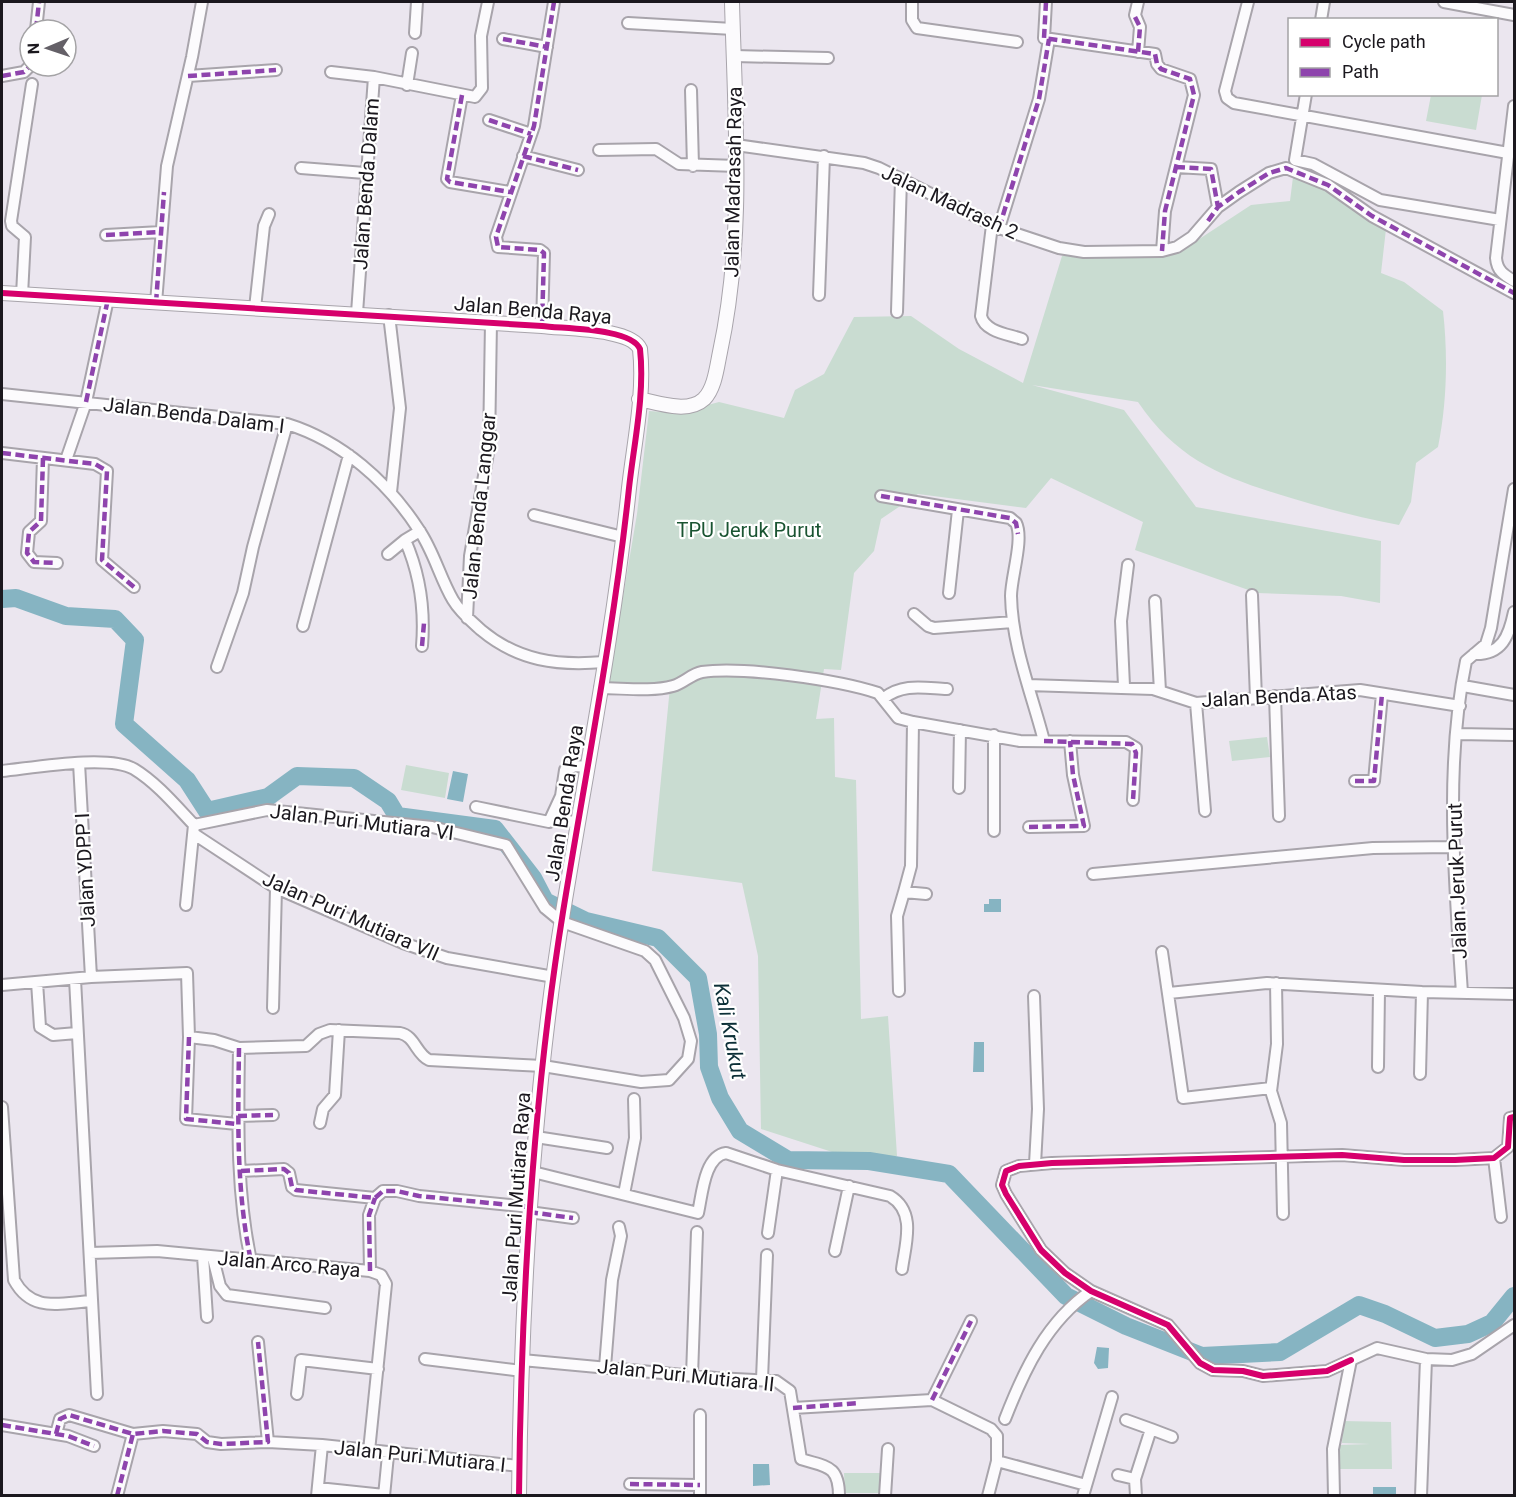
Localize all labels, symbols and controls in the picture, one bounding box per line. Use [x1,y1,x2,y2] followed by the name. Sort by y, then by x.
[18,18,78,78] north arrow
[1288,18,1498,96] legend
[1342,31,1426,52] text: Cycle path
[24,43,43,54] text: N
[1342,61,1379,82] text: Path
[719,86,747,278] street label: Jalan Madrasah Raya
[348,97,384,271] street label: Jalan Benda Dalam
[878,160,1022,244] street label: Jalan Madrash 2
[453,291,613,329] street label: Jalan Benda Raya
[102,392,286,438] street label: Jalan Benda Dalam I
[457,411,501,601] street label: Jalan Benda Langgar
[676,518,822,542] park label: TPU Jeruk Purut
[1201,680,1357,712] street label: Jalan Benda Atas
[540,723,588,883] street label: Jalan Benda Raya
[269,799,455,845] street label: Jalan Puri Mutiara VI
[1442,803,1472,959] street label: Jalan Jeruk Purut
[70,812,100,928] street label: Jalan YDPP I
[259,866,443,966] street label: Jalan Puri Mutiara VII
[709,981,751,1082] water label: Kali Krukut
[497,1091,535,1303] street label: Jalan Puri Mutiara Raya
[217,1246,361,1282] street label: Jalan Arco Raya
[596,1354,776,1396] street label: Jalan Puri Mutiara II
[333,1435,507,1477] street label: Jalan Puri Mutiara I

